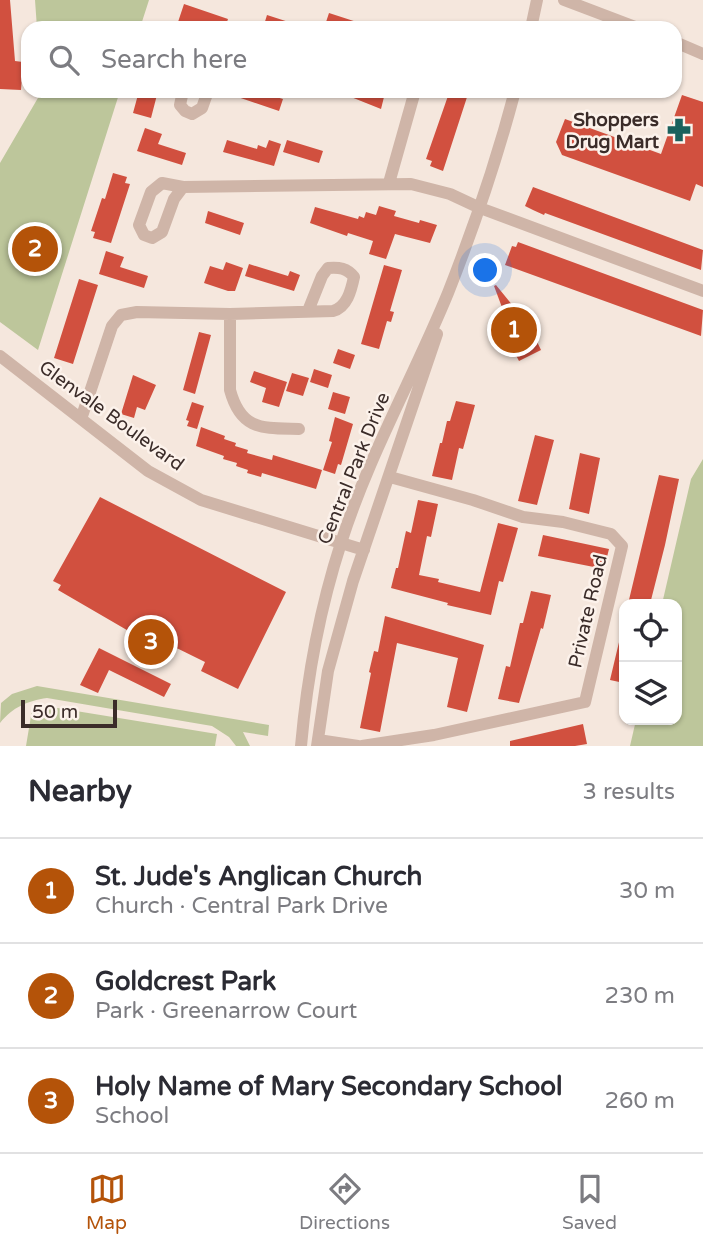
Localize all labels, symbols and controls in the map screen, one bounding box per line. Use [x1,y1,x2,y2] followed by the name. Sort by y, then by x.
[21,21,682,98] search box
[45,41,83,79] icon: search
[101,44,247,75] text: Search here
[566,109,660,154] place label: Shoppers Drug Mart
[665,116,693,144] pharmacy icon: Shoppers Drug Mart
[12,223,58,275] pin: 2
[468,253,502,287] your location
[491,304,537,356] pin: 1
[35,356,188,476] street label: Glenvale Boulevard
[313,389,395,548] street label: Central Park Drive
[564,552,612,670] street label: Private Road
[619,599,682,725] map controls
[619,599,682,662] button: locate
[128,616,174,668] pin: 3
[619,662,682,725] button: layers
[21,697,117,729] scale bar
[32,701,78,723] text: 50 m
[28,773,132,810] text: Nearby
[582,778,675,806] text: 3 results
[95,861,422,892] text: St. Jude's Anglican Church
[44,877,58,905] text: 1
[619,877,675,905] text: 30 m
[95,892,388,920] text: Church · Central Park Drive
[95,966,276,997] text: Goldcrest Park
[44,982,58,1010] text: 2
[605,982,675,1010] text: 230 m
[95,997,357,1025] text: Park · Greenarrow Court
[95,1071,563,1102] text: Holy Name of Mary Secondary School
[44,1087,58,1115] text: 3
[605,1087,675,1115] text: 260 m
[95,1102,169,1130] text: School
[86,1170,127,1234] tab: Map
[299,1170,390,1234] tab: Directions
[562,1170,617,1234] tab: Saved

